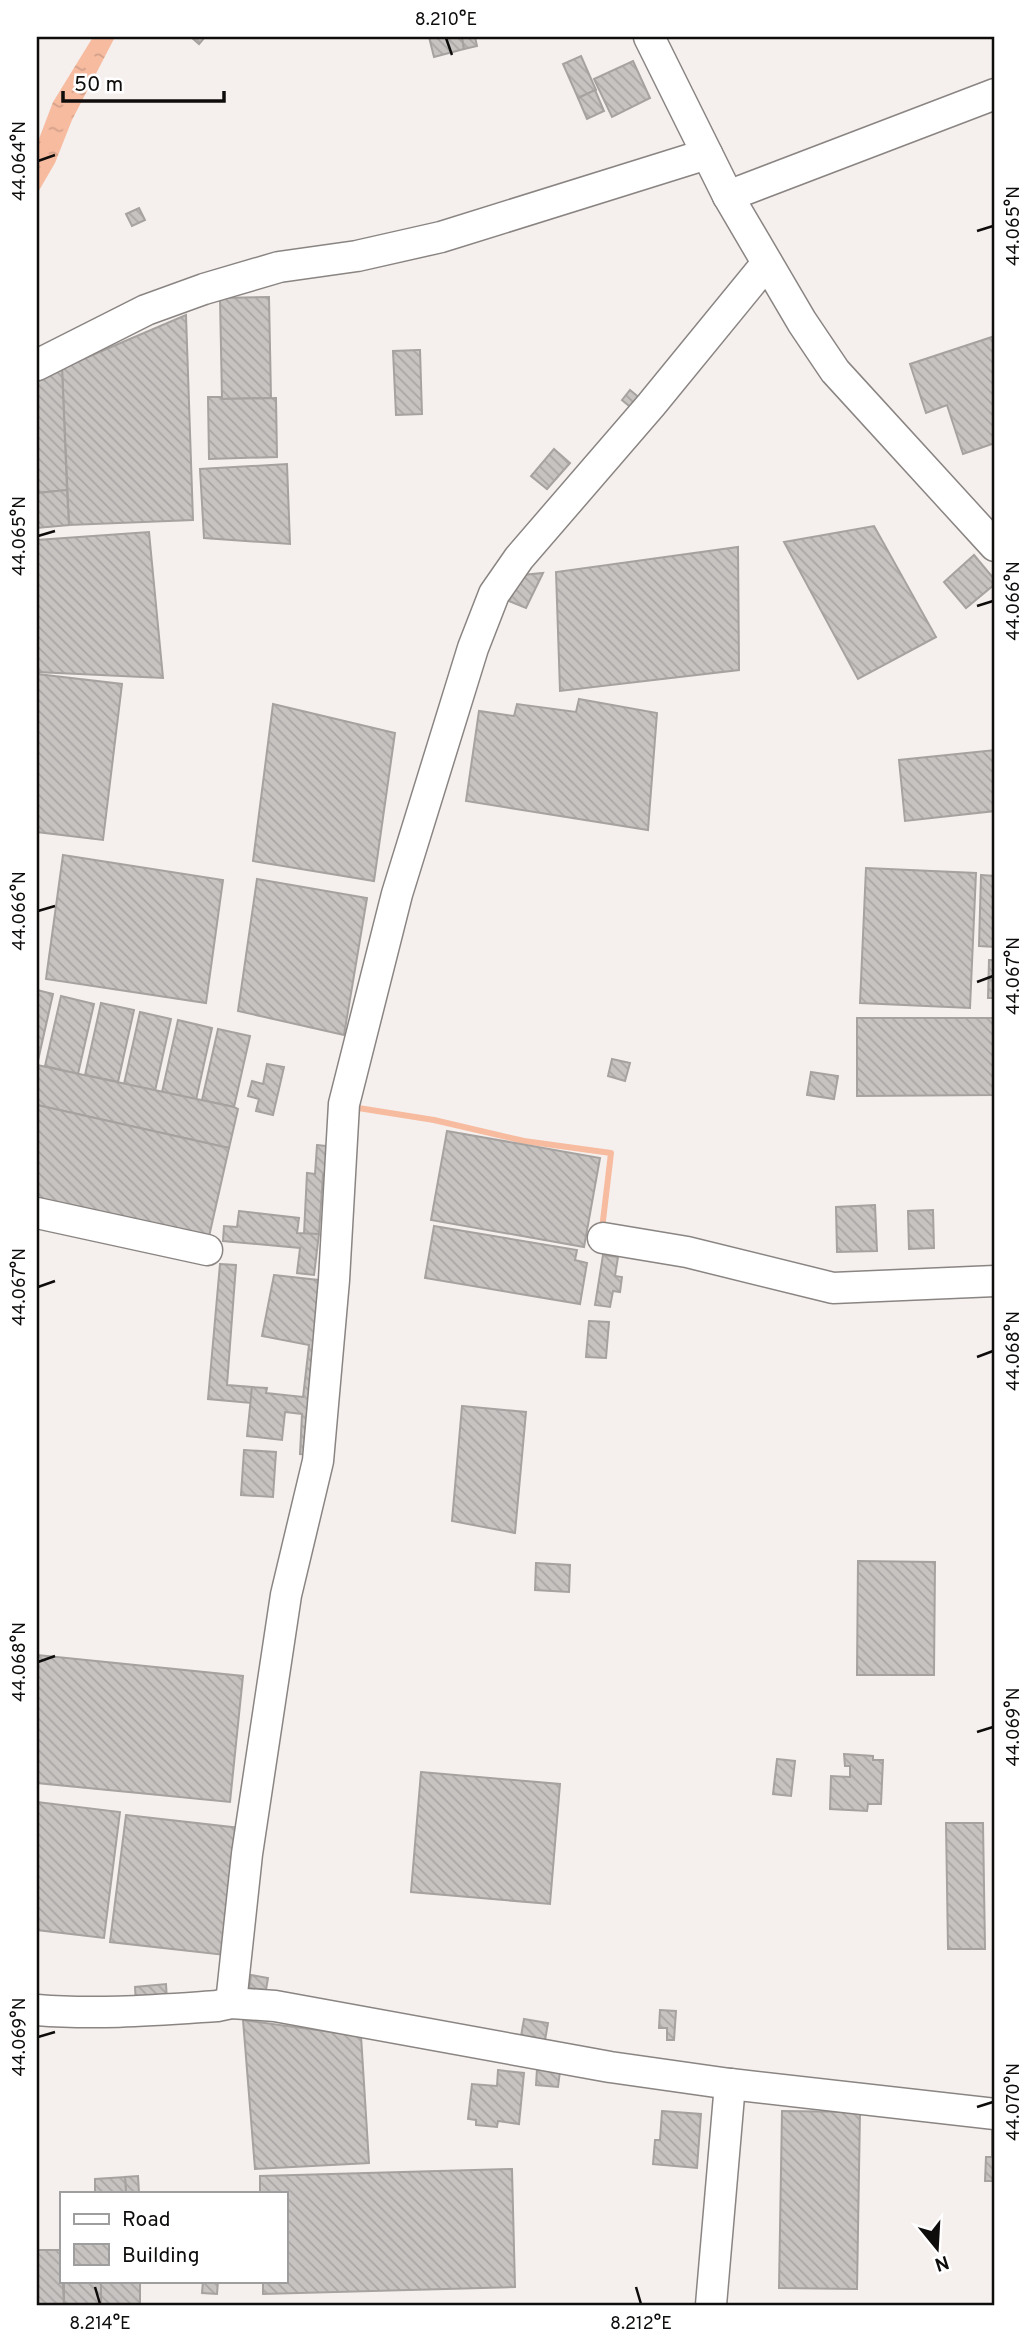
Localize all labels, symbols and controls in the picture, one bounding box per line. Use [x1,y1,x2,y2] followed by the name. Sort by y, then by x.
[415,9,477,32] text: 8.210°E
[63,60,224,104] scale bar
[74,72,123,99] text: 50 m
[9,121,32,201] text: 44.064°N
[1003,186,1026,266] text: 44.065°N
[9,496,32,576] text: 44.065°N
[1003,561,1026,641] text: 44.066°N
[9,871,32,951] text: 44.066°N
[1003,937,1026,1015] text: 44.067°N
[9,1248,32,1326] text: 44.067°N
[1003,1311,1026,1391] text: 44.068°N
[9,1622,32,1702] text: 44.068°N
[1003,1688,1026,1766] text: 44.069°N
[9,1998,32,2076] text: 44.069°N
[1003,2063,1026,2141] text: 44.070°N
[60,2192,287,2282] legend
[122,2207,171,2234] text: Road
[902,2212,972,2282] north arrow
[122,2243,200,2270] text: Building
[931,2249,952,2276] text: N
[69,2313,131,2336] text: 8.214°E
[610,2313,672,2336] text: 8.212°E

